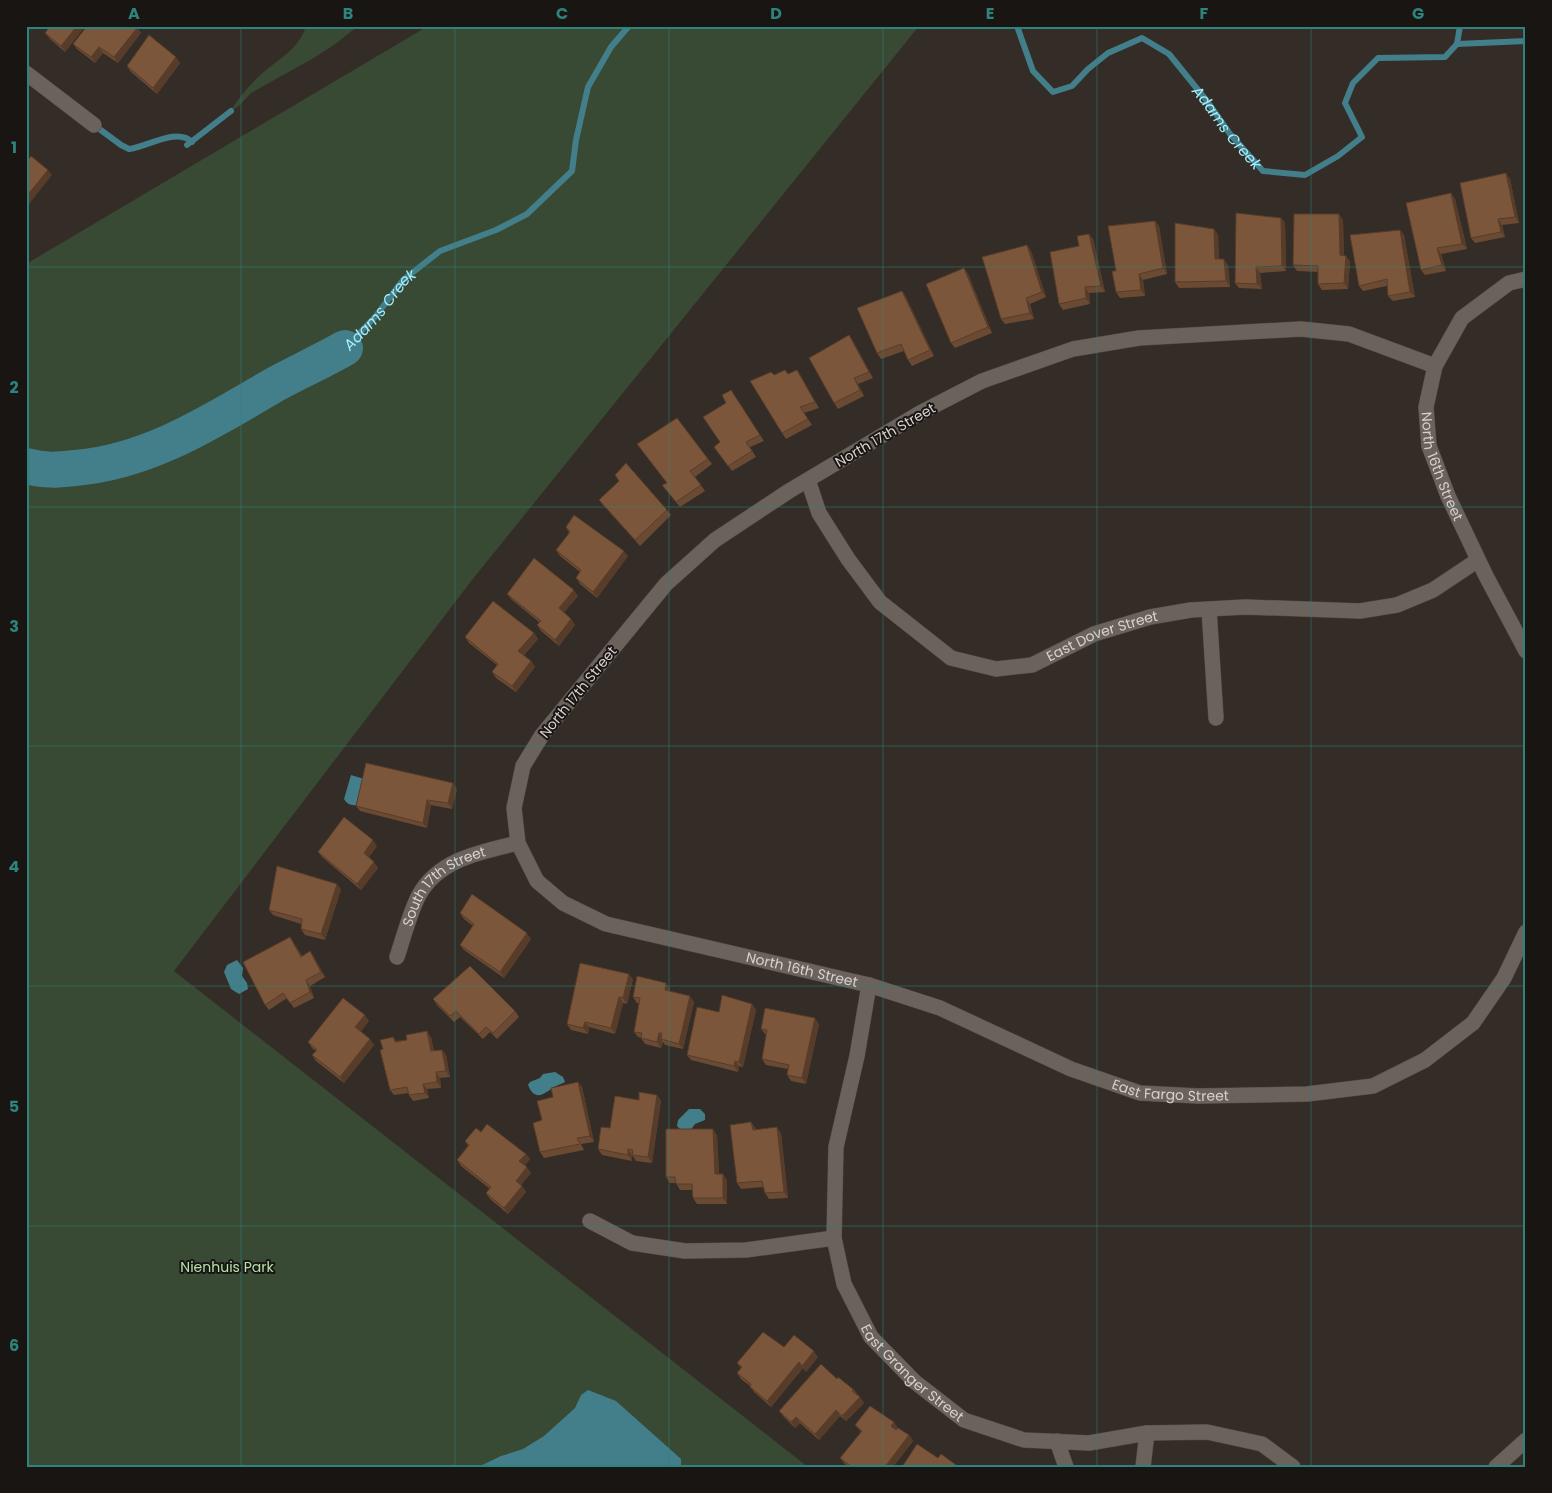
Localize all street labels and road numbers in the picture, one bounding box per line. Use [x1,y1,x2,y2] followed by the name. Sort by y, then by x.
[831,398,939,472] street label: North 17th Street
[1416,411,1468,524] street label: North 16th Street
[1043,606,1159,666] street label: East Dover Street
[535,642,621,742] street label: North 17th Street
[397,841,488,929] street label: South 17th Street
[744,947,860,992] street label: North 16th Street
[1109,1074,1229,1106] street label: East Fargo Street
[856,1321,968,1426] street label: East Granger Street

